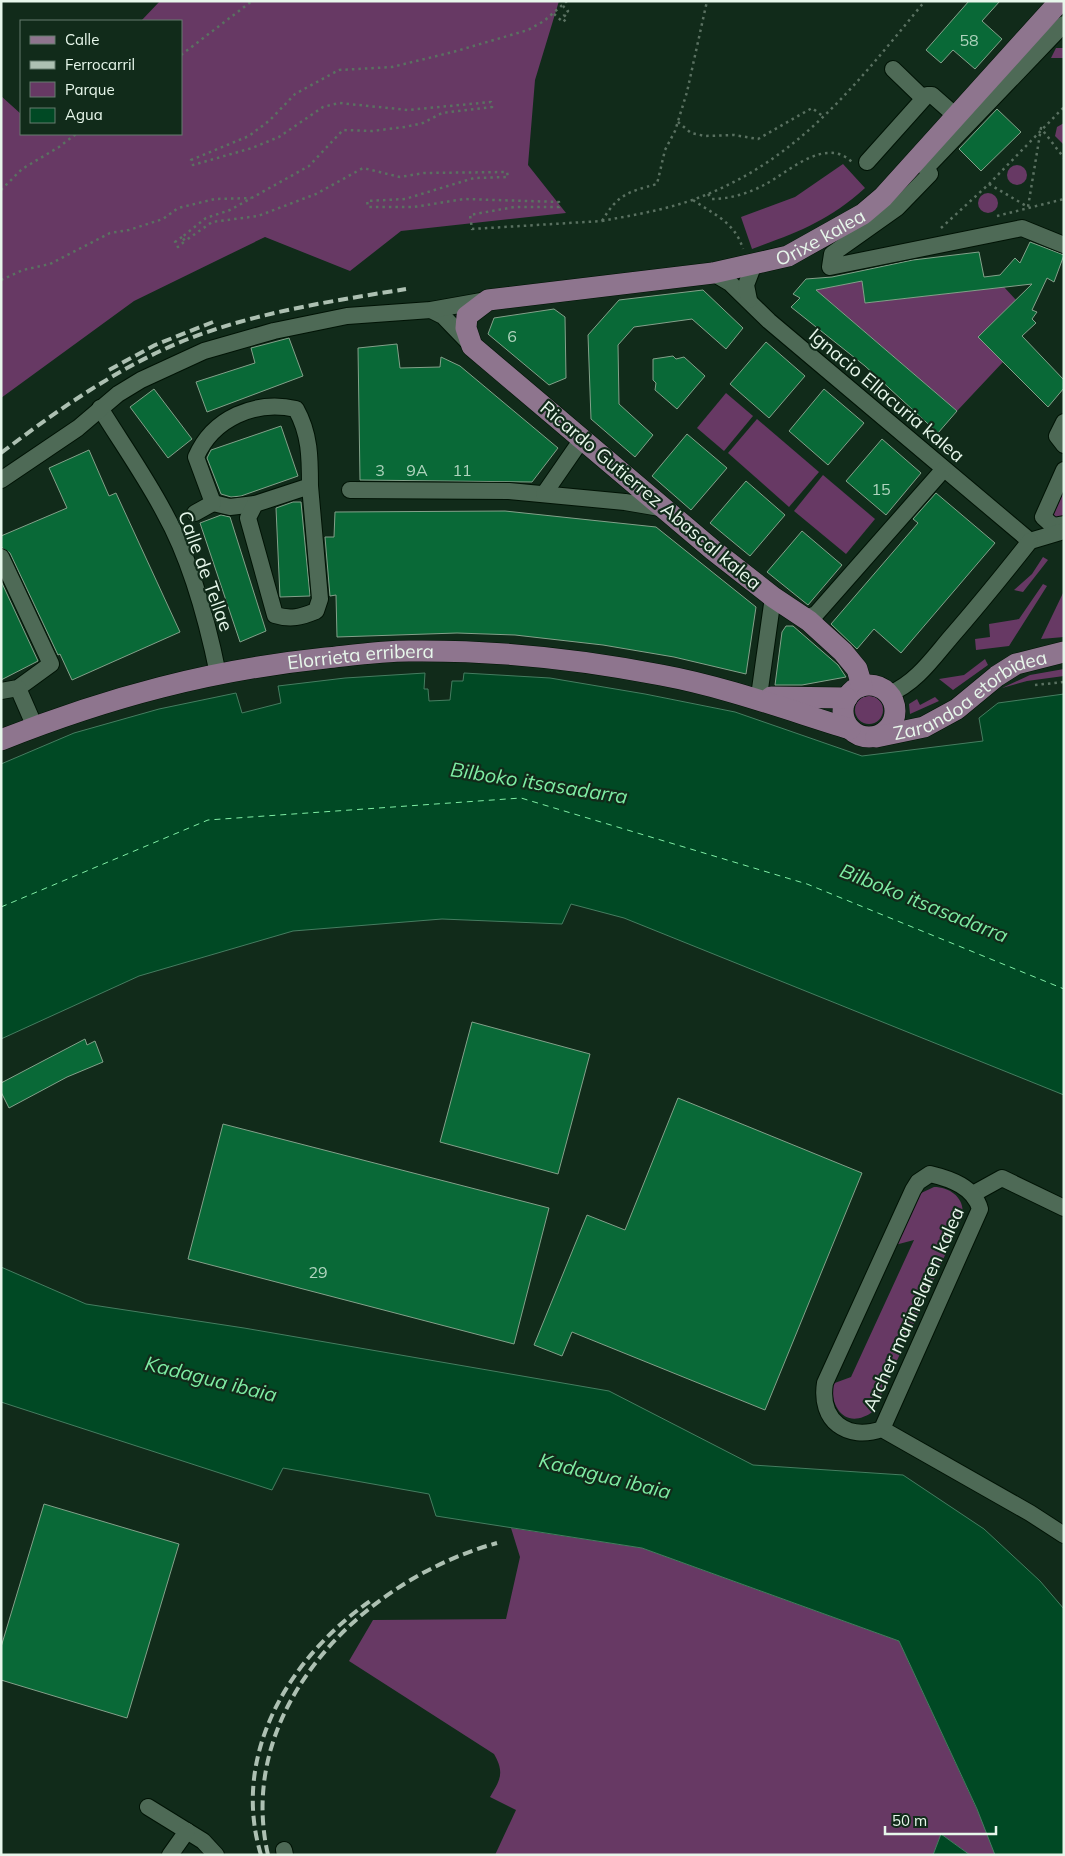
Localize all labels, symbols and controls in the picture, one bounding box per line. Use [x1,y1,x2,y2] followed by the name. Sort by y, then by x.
[20,20,182,135] legend
[65,30,99,49] text: Calle
[959,30,979,50] house number: 58
[65,55,135,74] text: Ferrocarril
[65,80,115,99] text: Parque
[65,105,103,124] text: Agua
[773,203,869,270] street label: Orixe kalea
[804,323,970,467] street label: Ignacio Ellacuria kalea
[507,326,517,346] house number: 6
[536,395,766,595] street label: Ricardo Gutierrez Abascal kalea
[375,460,385,480] house number: 3
[406,460,428,480] house number: 9A
[452,460,472,480] house number: 11
[871,479,891,499] house number: 15
[173,508,239,634] street label: Calle de Tellae
[286,639,434,675] street label: Elorrieta erribera
[891,645,1049,745] street label: Zarandoa etorbidea
[449,756,630,809] water label: Bilboko itsasadarra
[836,857,1012,948] water label: Bilboko itsasadarra
[857,1203,969,1415] street label: Archer marinelaren kalea
[308,1262,328,1282] house number: 29
[143,1350,280,1407] water label: Kadagua ibaia
[537,1447,674,1504] water label: Kadagua ibaia
[885,1804,996,1836] scale bar
[892,1811,927,1830] text: 50 m

